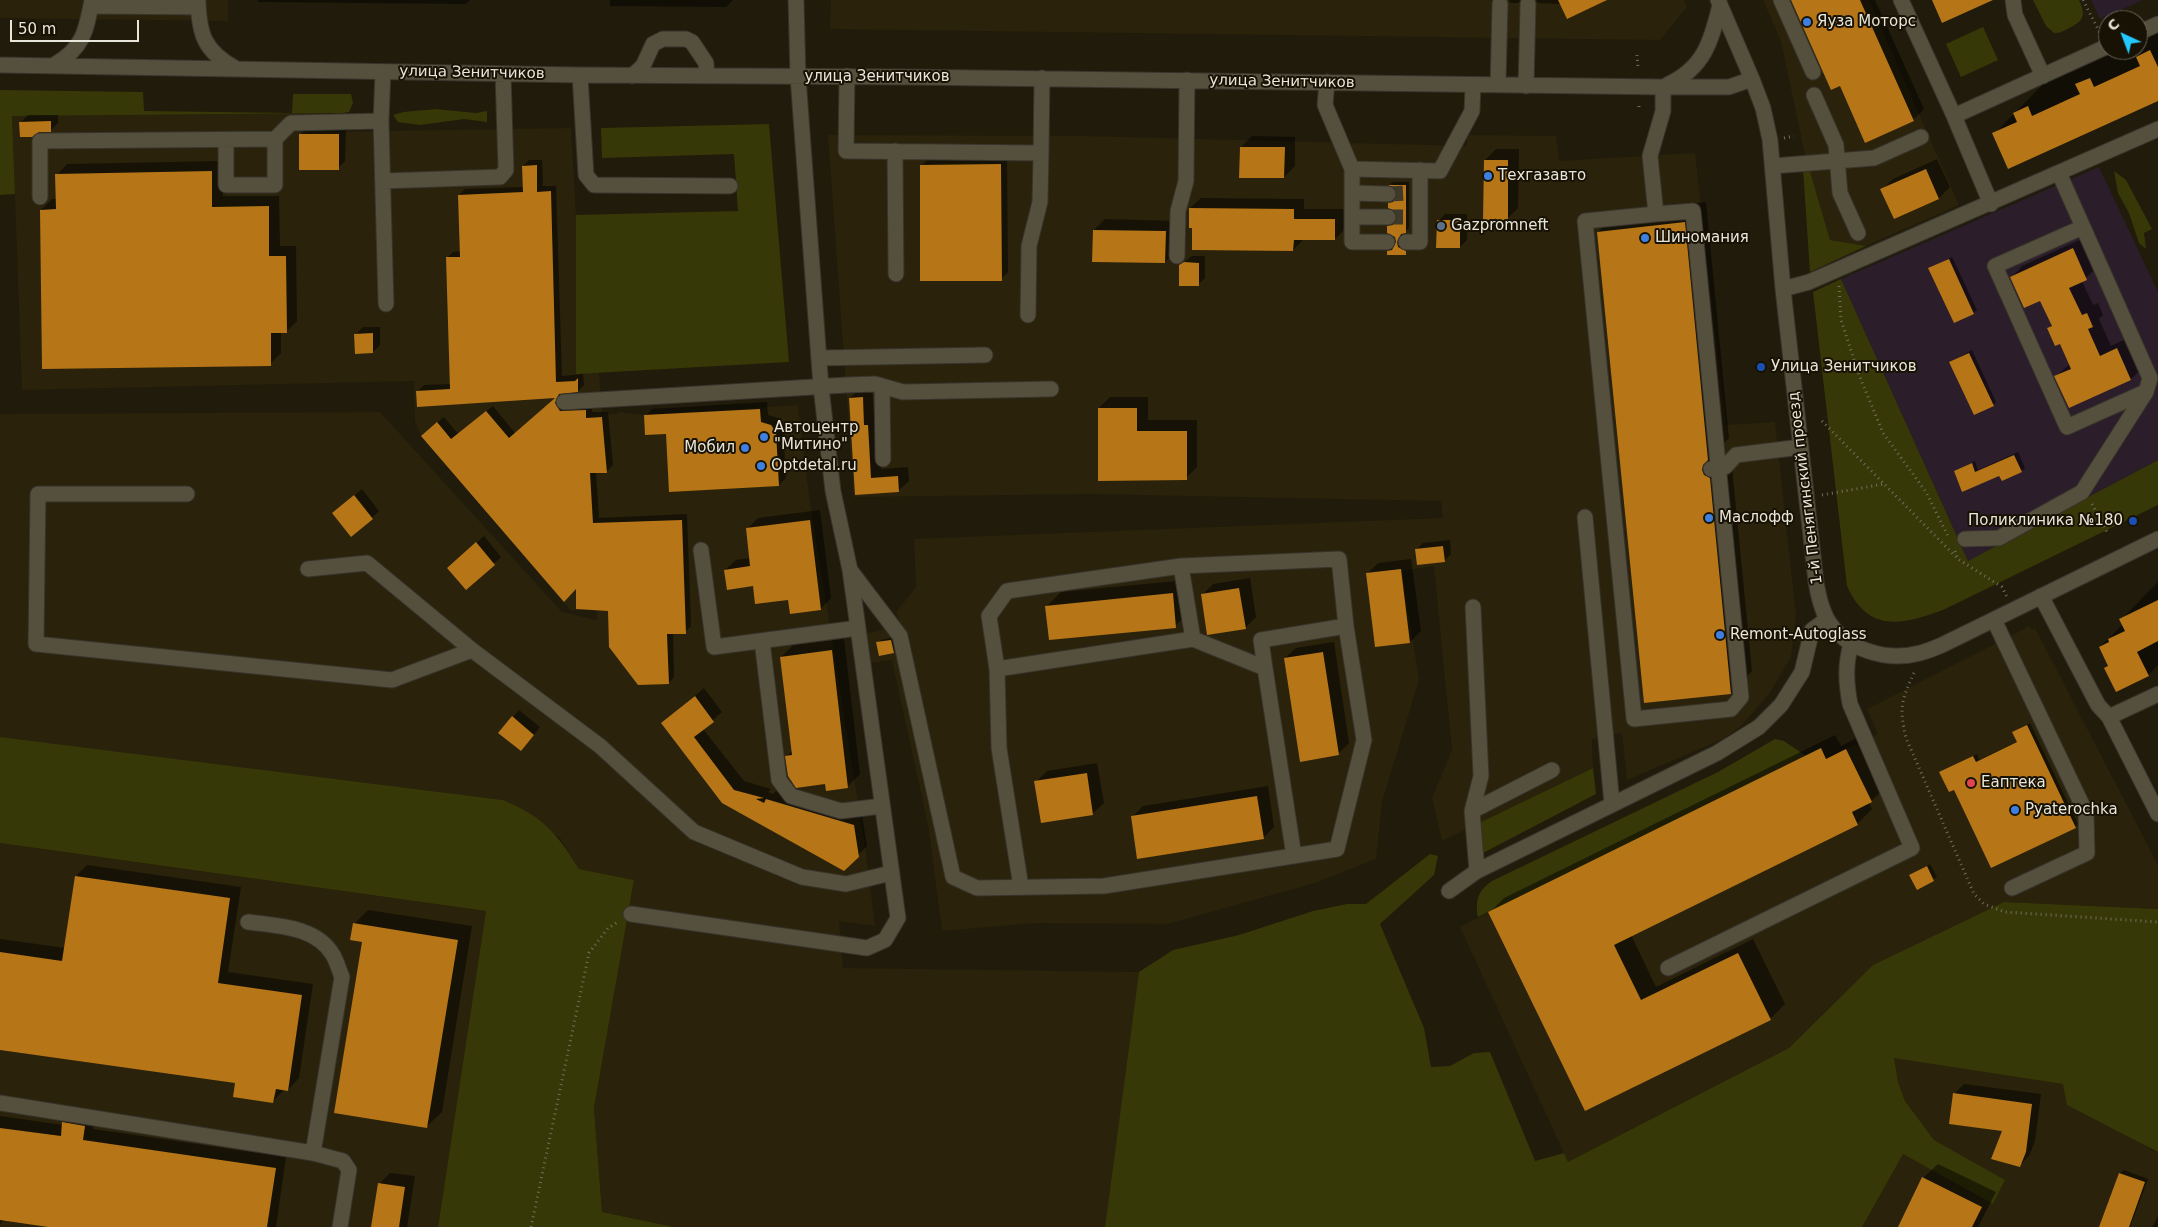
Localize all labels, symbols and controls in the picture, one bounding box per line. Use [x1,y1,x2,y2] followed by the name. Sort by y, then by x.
[12,10,141,42] scale bar
[2098,10,2148,60] north arrow
[1817,13,1916,31] place label: Яуза Моторс
[2104,15,2123,34] text: С
[1801,16,1813,28] marker: Яуза Моторс
[18,20,56,38] text: 50 m
[399,63,545,83] street label: улица Зенитчиков
[804,68,950,86] street label: улица Зенитчиков
[1209,72,1355,92] street label: улица Зенитчиков
[1498,167,1586,185] place label: Техгазавто
[1482,170,1494,182] marker: Техгазавто
[1451,217,1548,235] place label: Gazpromneft
[1435,220,1447,232] marker: Gazpromneft
[1655,229,1749,247] place label: Шиномания
[1639,232,1651,244] marker: Шиномания
[1771,358,1916,376] place label: Улица Зенитчиков
[1755,361,1767,373] marker: Улица Зенитчиков
[1785,391,1827,585] street label: 1-й Пенягинский проезд
[774,419,859,454] place label: Автоцентр "Митино"
[758,431,770,443] marker: Автоцентр "Митино"
[684,439,735,457] place label: Мобил
[739,442,751,454] marker: Мобил
[771,457,857,475] place label: Optdetal.ru
[755,460,767,472] marker: Optdetal.ru
[1719,509,1794,527] place label: Маслофф
[1703,512,1715,524] marker: Маслофф
[1968,512,2123,530] place label: Поликлиника №180
[2127,515,2139,527] marker: Поликлиника №180
[1730,626,1867,644] place label: Remont-Autoglass
[1714,629,1726,641] marker: Remont-Autoglass
[1981,774,2046,792] place label: Еаптека
[1965,777,1977,789] marker: Еаптека
[2025,801,2118,819] place label: Pyaterochka
[2009,804,2021,816] marker: Pyaterochka

